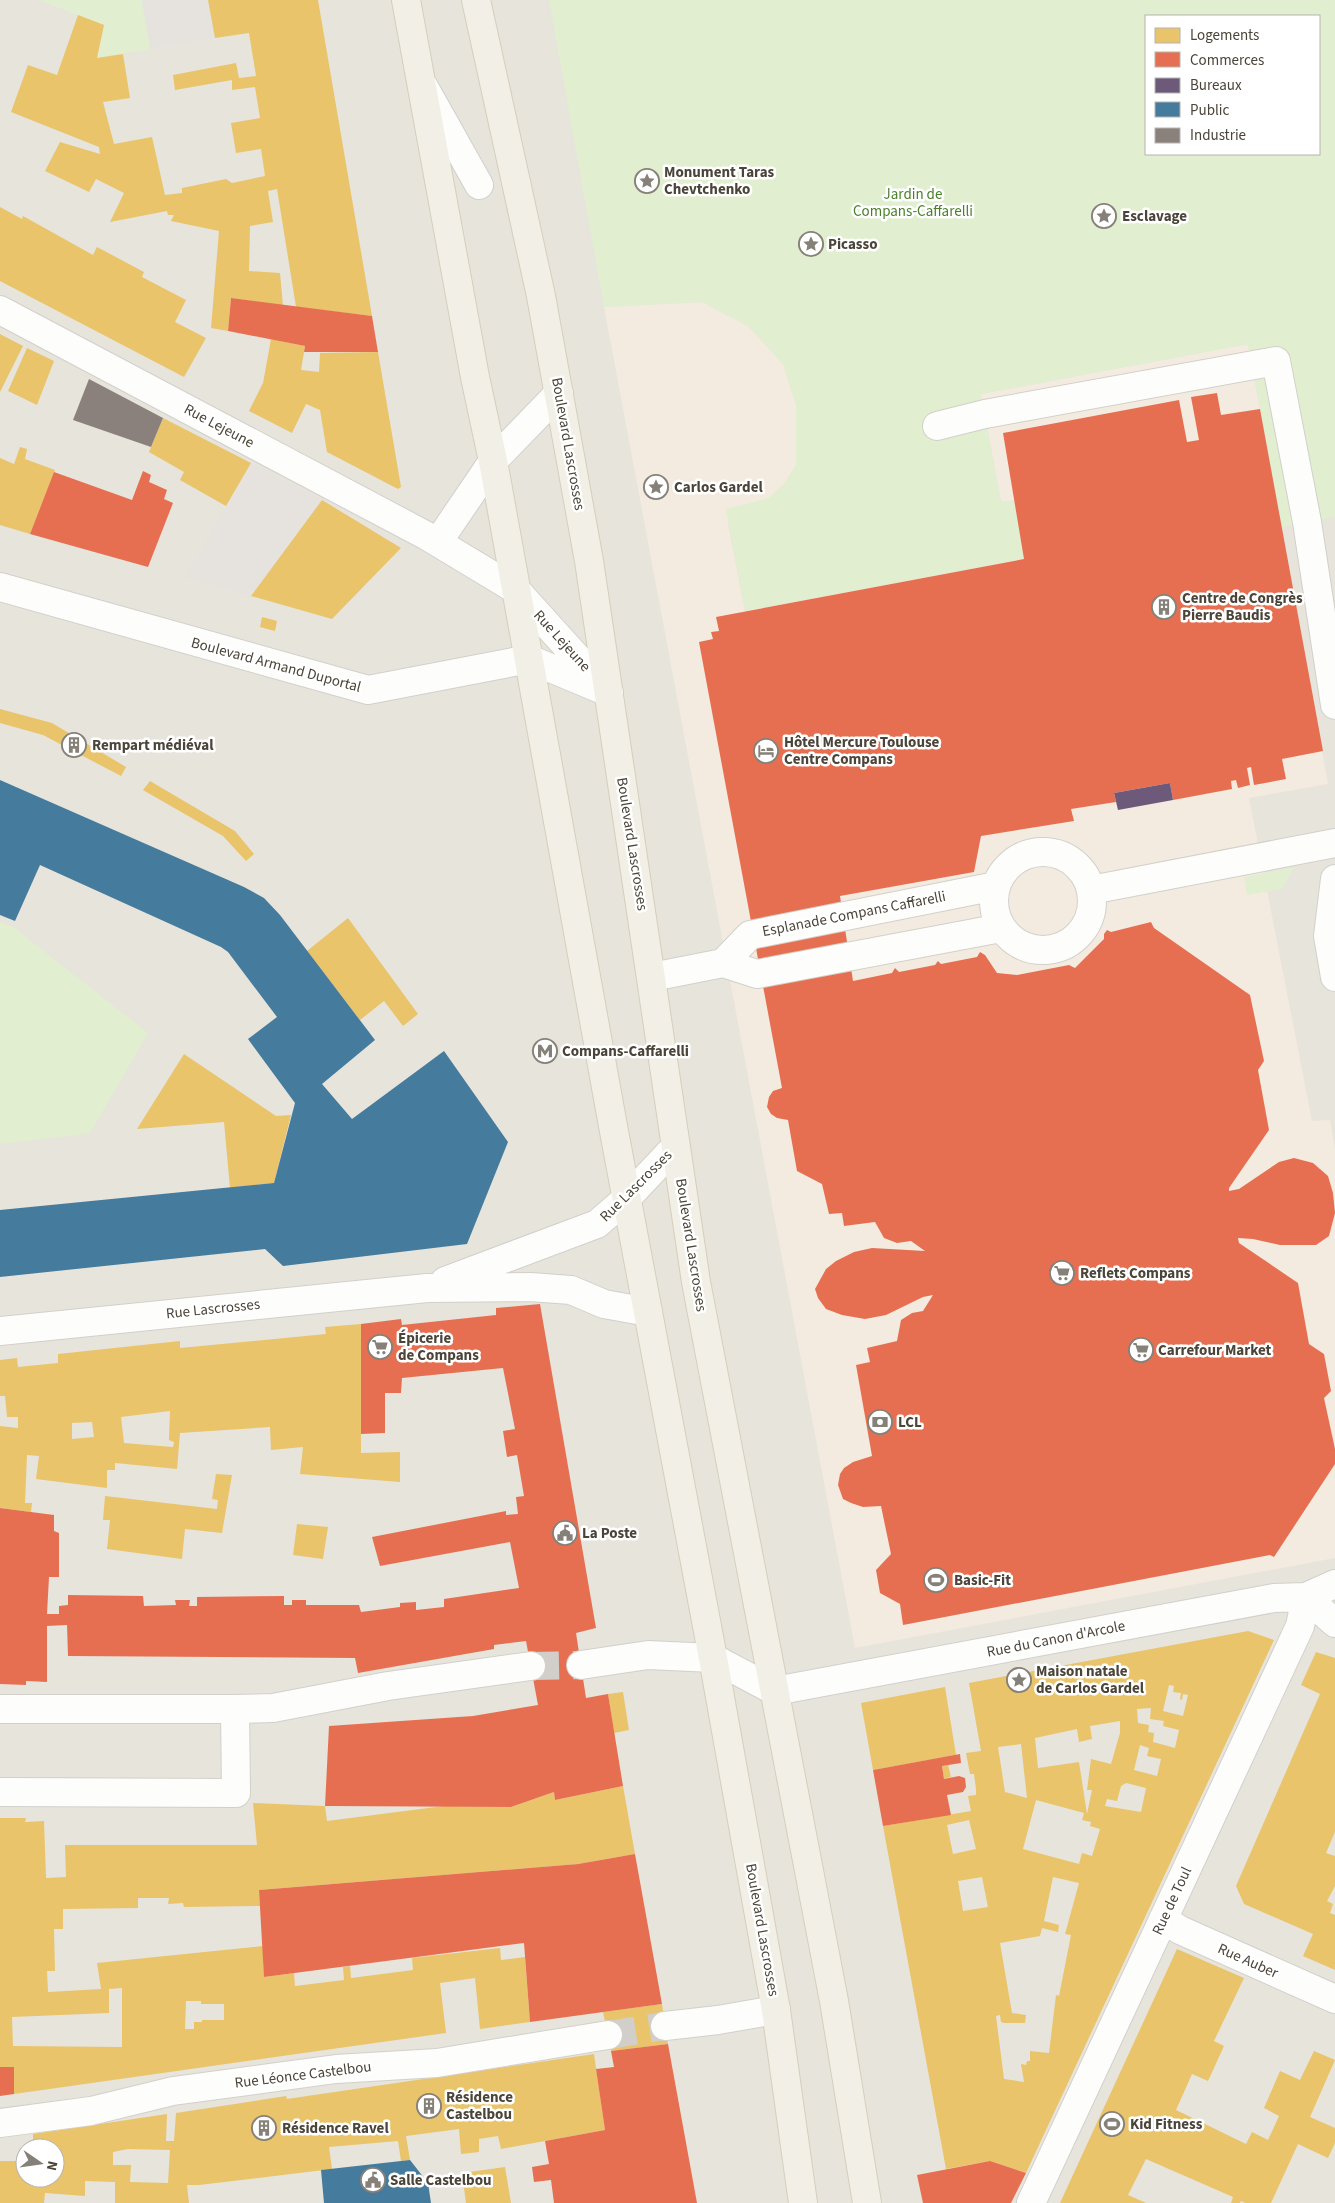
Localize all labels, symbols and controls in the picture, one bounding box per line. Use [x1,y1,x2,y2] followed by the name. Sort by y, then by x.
[1145,15,1320,155] legend
[1190,25,1259,46] text: Logements
[1190,50,1264,71] text: Commerces
[1190,75,1242,96] text: Bureaux
[1190,100,1229,121] text: Public
[1190,125,1246,146] text: Industrie
[664,162,775,200] place label: Monument Taras Chevtchenko
[634,168,660,194] place icon: Monument Taras Chevtchenko
[853,184,973,222] park label: Jardin de Compans-Caffarelli
[1091,203,1117,229] place icon: Esclavage
[1122,206,1187,227] place label: Esclavage
[798,231,824,257] place icon: Picasso
[828,234,877,255] place label: Picasso
[546,376,590,512] street label: Boulevard Lascrosses
[180,399,258,453] street label: Rue Lejeune
[643,474,669,500] place icon: Carlos Gardel
[674,477,763,498] place label: Carlos Gardel
[1182,588,1303,626] place label: Centre de Congrès Pierre Baudis
[1151,594,1177,620] building icon: Centre de Congrès Pierre Baudis
[529,605,595,677] street label: Rue Lejeune
[189,632,363,698] street label: Boulevard Armand Duportal
[61,732,87,758] building icon: Rempart médiéval
[784,732,940,770] place label: Hôtel Mercure Toulouse Centre Compans
[92,735,214,756] place label: Rempart médiéval
[753,738,779,764] hotel icon: Hôtel Mercure Toulouse Centre Compans
[611,776,653,912] street label: Boulevard Lascrosses
[760,886,948,942] street label: Esplanade Compans Caffarelli
[532,1038,558,1064] metro station icon: Compans-Caffarelli
[562,1041,689,1062] place label: Compans-Caffarelli
[595,1145,677,1227] street label: Rue Lascrosses
[670,1177,712,1313] street label: Boulevard Lascrosses
[1049,1260,1075,1286] supermarket icon: Reflets Compans
[1080,1263,1191,1284] place label: Reflets Compans
[165,1294,261,1324] street label: Rue Lascrosses
[398,1328,479,1366] place label: Épicerie de Compans
[367,1334,393,1360] supermarket icon: Épicerie de Compans
[1128,1337,1154,1363] supermarket icon: Carrefour Market
[1158,1340,1272,1361] place label: Carrefour Market
[867,1409,893,1435] bank icon: LCL
[898,1412,922,1433] place label: LCL
[552,1520,578,1546] public building icon: La Poste
[582,1523,637,1544] place label: La Poste
[923,1567,949,1593] sports icon: Basic-Fit
[954,1570,1011,1591] place label: Basic-Fit
[985,1615,1127,1663] street label: Rue du Canon d'Arcole
[1036,1661,1145,1699] place label: Maison natale de Carlos Gardel
[1006,1667,1032,1693] place icon: Maison natale de Carlos Gardel
[740,1862,784,1998] street label: Boulevard Lascrosses
[1147,1863,1197,1939] street label: Rue de Toul
[1214,1938,1282,1984] street label: Rue Auber
[233,2056,373,2094] street label: Rue Léonce Castelbou
[446,2087,513,2125] place label: Résidence Castelbou
[416,2093,442,2119] building icon: Résidence Castelbou
[1099,2111,1125,2137] sports icon: Kid Fitness
[1130,2114,1203,2135] place label: Kid Fitness
[251,2115,277,2141] building icon: Résidence Ravel
[282,2118,389,2139] place label: Résidence Ravel
[15,2138,65,2188] north arrow
[41,2159,62,2172] text: N
[360,2167,386,2193] public building icon: Salle Castelbou
[390,2170,492,2191] place label: Salle Castelbou

